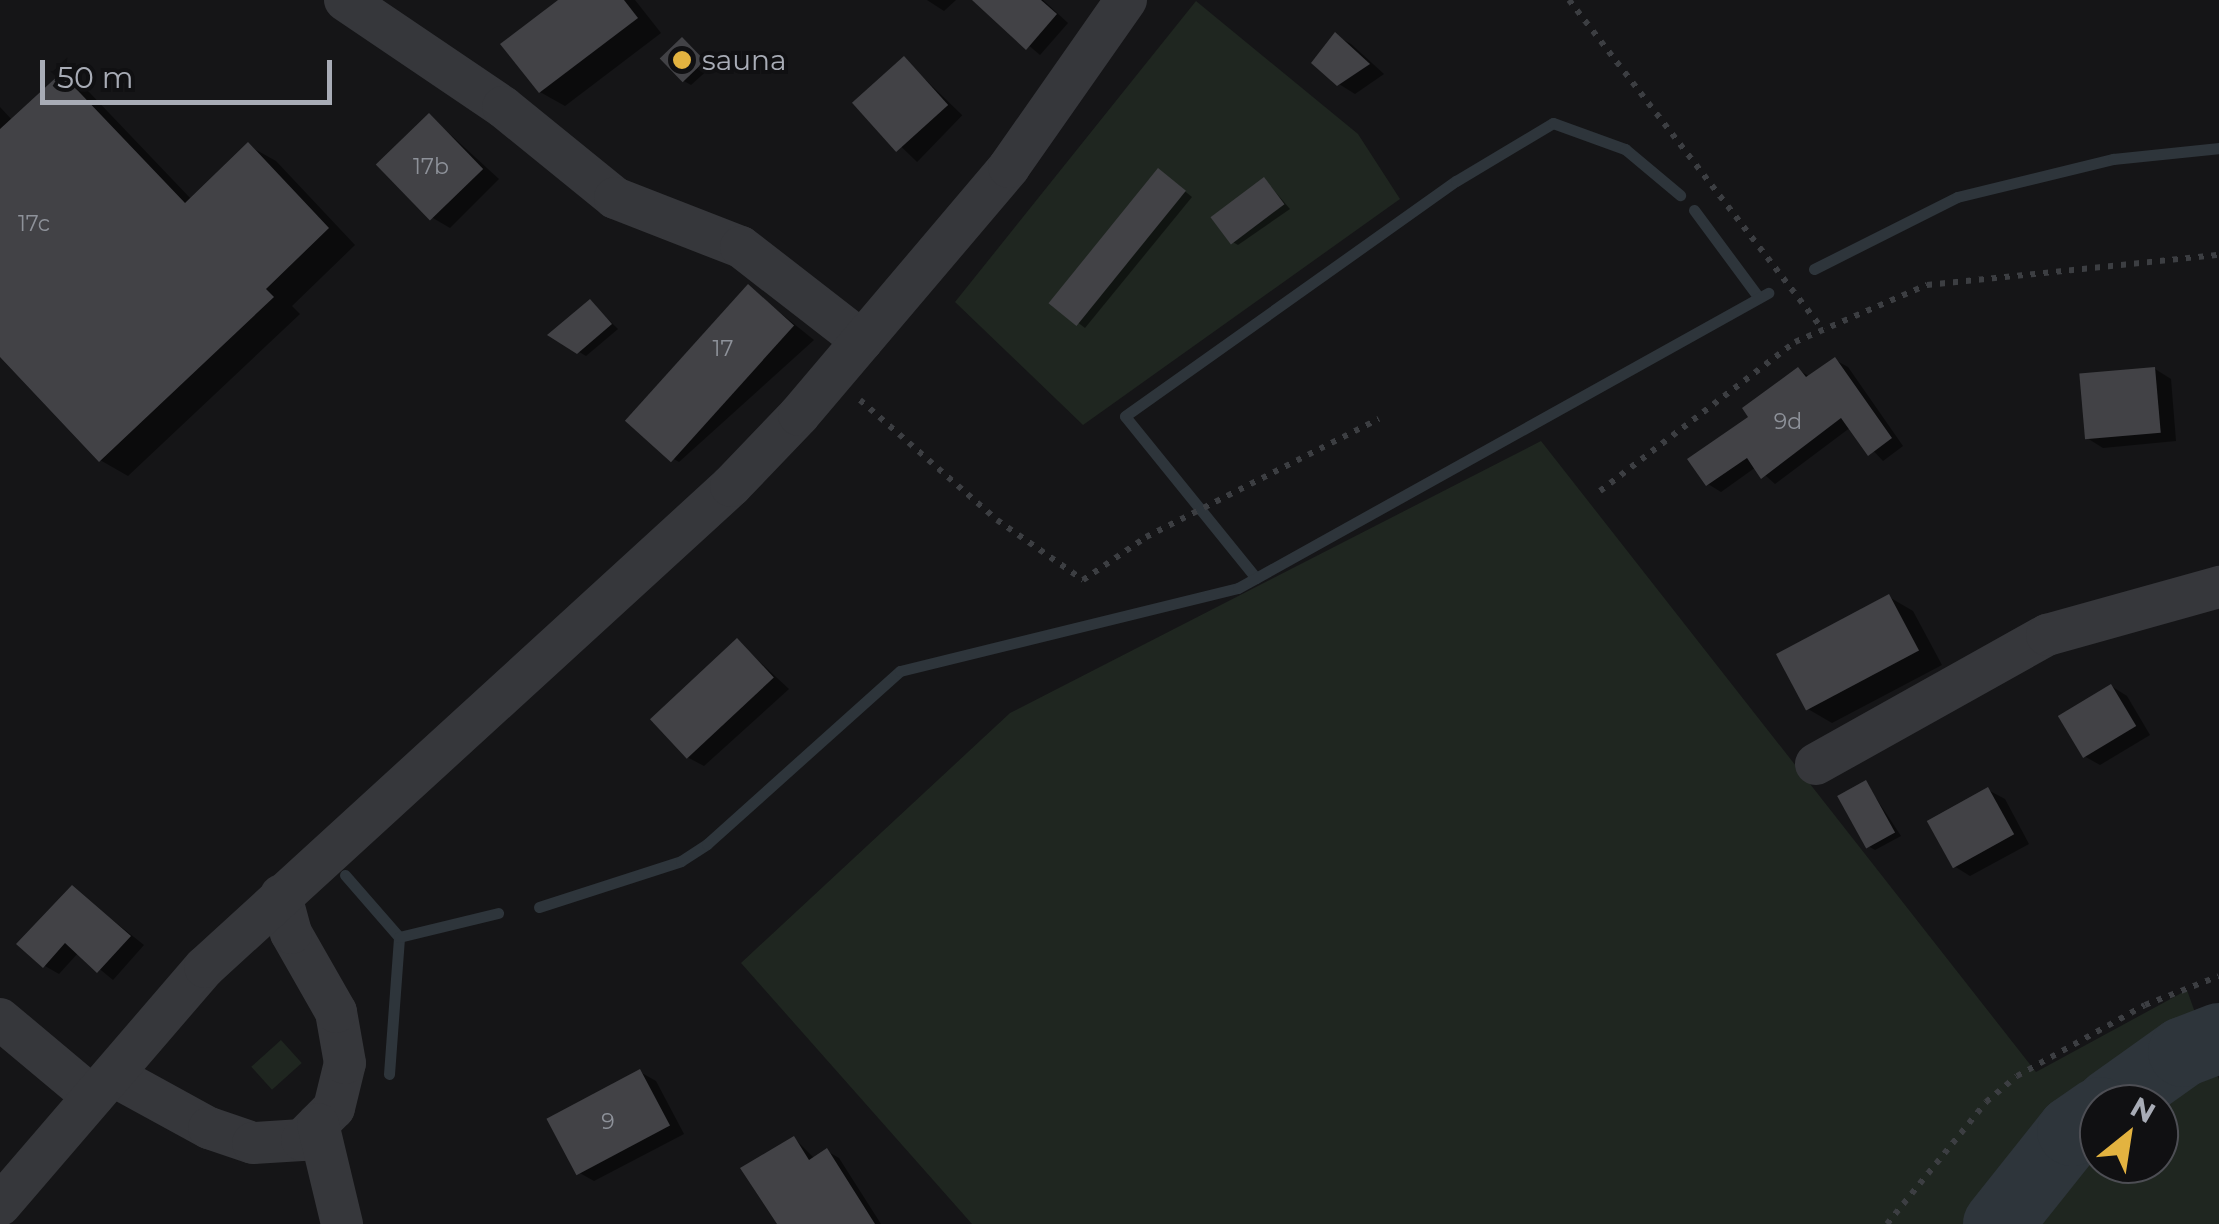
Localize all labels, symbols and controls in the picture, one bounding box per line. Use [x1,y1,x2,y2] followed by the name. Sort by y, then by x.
[45,40,338,102] scale bar
[702,43,786,77] place label: sauna
[671,49,693,71] marker: sauna
[57,59,134,96] text: 50 m
[413,154,449,180] house number: 17b
[18,211,50,237] house number: 17c
[713,336,733,362] house number: 17
[1774,409,1802,435] house number: 9d
[2079,1084,2179,1184] north arrow
[2125,1089,2161,1130] text: N
[601,1109,615,1135] house number: 9

